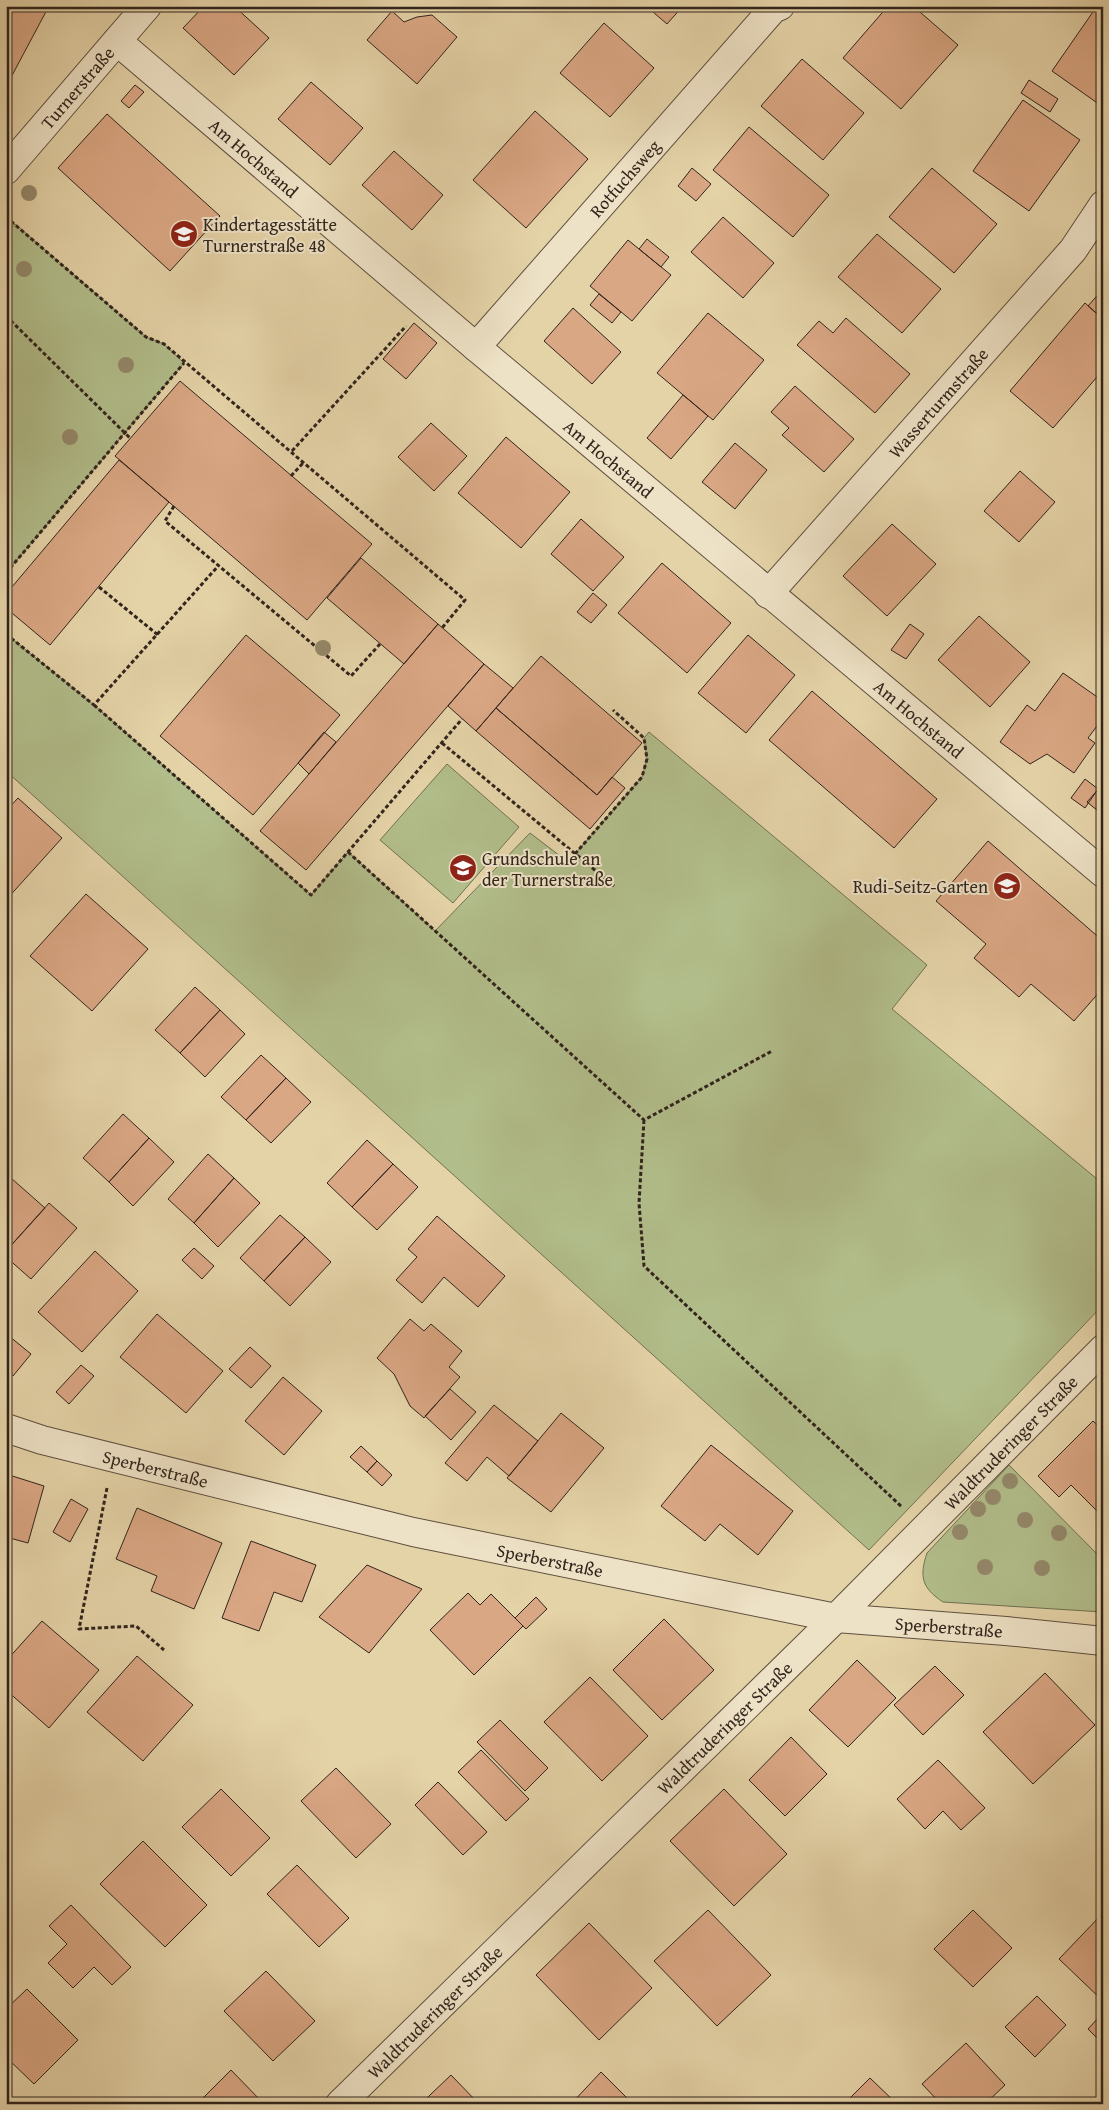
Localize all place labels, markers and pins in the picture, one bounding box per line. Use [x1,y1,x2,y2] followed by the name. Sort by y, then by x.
[203,211,337,259] place label: Kindertagesstätte Turnerstraße 48
[169,219,199,249] school or university icon: Kindertagesstätte Turnerstraße 48
[482,845,613,893] place label: Grundschule an der Turnerstraße
[448,853,478,883] school or university icon: Grundschule an der Turnerstraße
[992,871,1022,901] school or university icon: Rudi-Seitz-Garten
[853,873,988,900] place label: Rudi-Seitz-Garten

